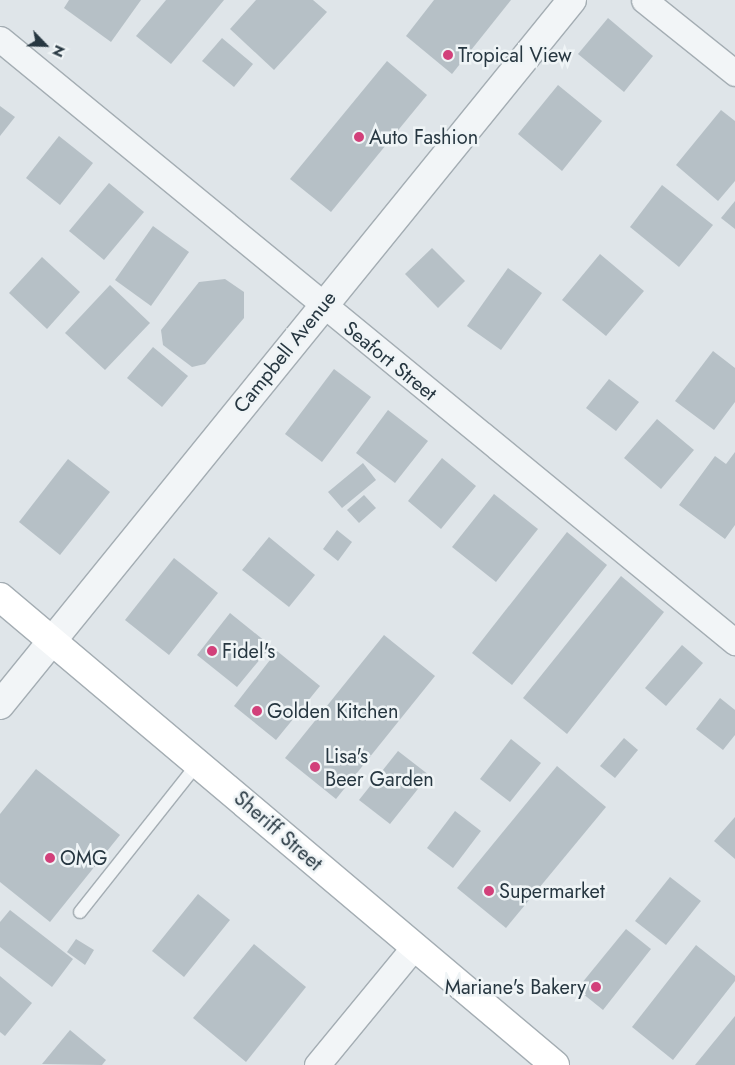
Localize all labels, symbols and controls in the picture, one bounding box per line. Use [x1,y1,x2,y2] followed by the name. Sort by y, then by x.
[20,20,70,70] north arrow
[47,42,70,60] text: N
[458,43,572,67] place label: Tropical View
[442,49,454,61] marker: Tropical View
[369,125,478,149] place label: Auto Fashion
[353,131,365,143] marker: Auto Fashion
[229,286,341,418] street label: Campbell Avenue
[339,316,441,406] street label: Seafort Street
[222,639,275,663] place label: Fidel's
[206,645,218,657] marker: Fidel's
[267,699,398,723] place label: Golden Kitchen
[251,705,263,717] marker: Golden Kitchen
[325,744,434,791] place label: Lisa's Beer Garden
[309,761,321,773] marker: Lisa's Beer Garden
[229,786,327,876] street label: Sheriff Street
[60,846,107,870] place label: OMG
[44,852,56,864] marker: OMG
[499,879,605,903] place label: Supermarket
[483,885,495,897] marker: Supermarket
[445,975,586,999] place label: Mariane's Bakery
[590,981,602,993] marker: Mariane's Bakery

